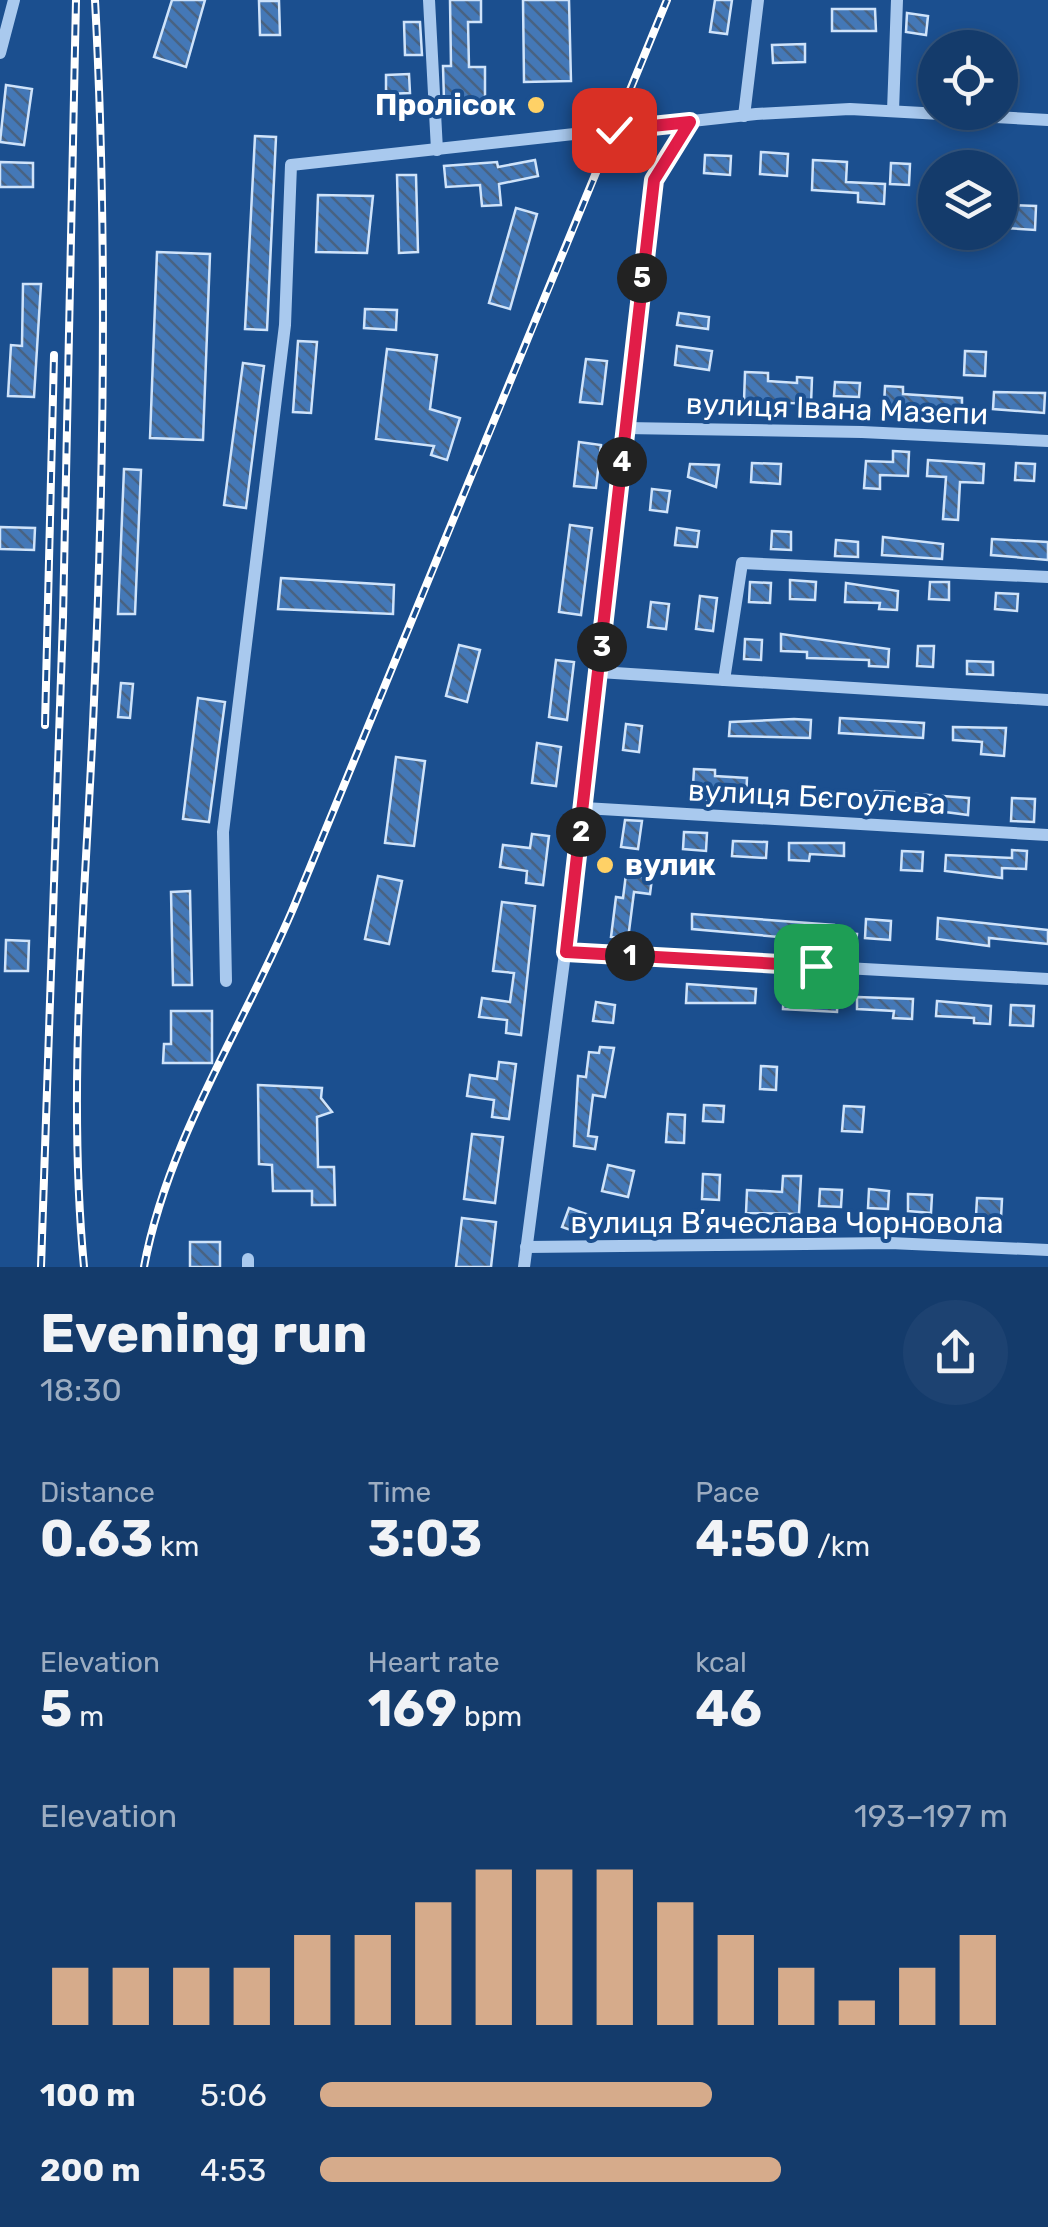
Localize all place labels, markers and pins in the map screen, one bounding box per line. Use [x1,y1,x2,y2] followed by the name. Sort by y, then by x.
[375,87,516,123] place label: Пролісок
[572,88,657,173] pin
[525,94,547,116] marker: Пролісок
[617,253,667,303] pin: 5
[597,437,647,487] pin: 4
[577,622,627,672] pin: 3
[556,807,606,857] pin: 2
[625,847,716,883] place label: вулик
[594,854,616,876] marker: вулик
[774,924,859,1009] pin
[605,931,655,981] pin: 1

